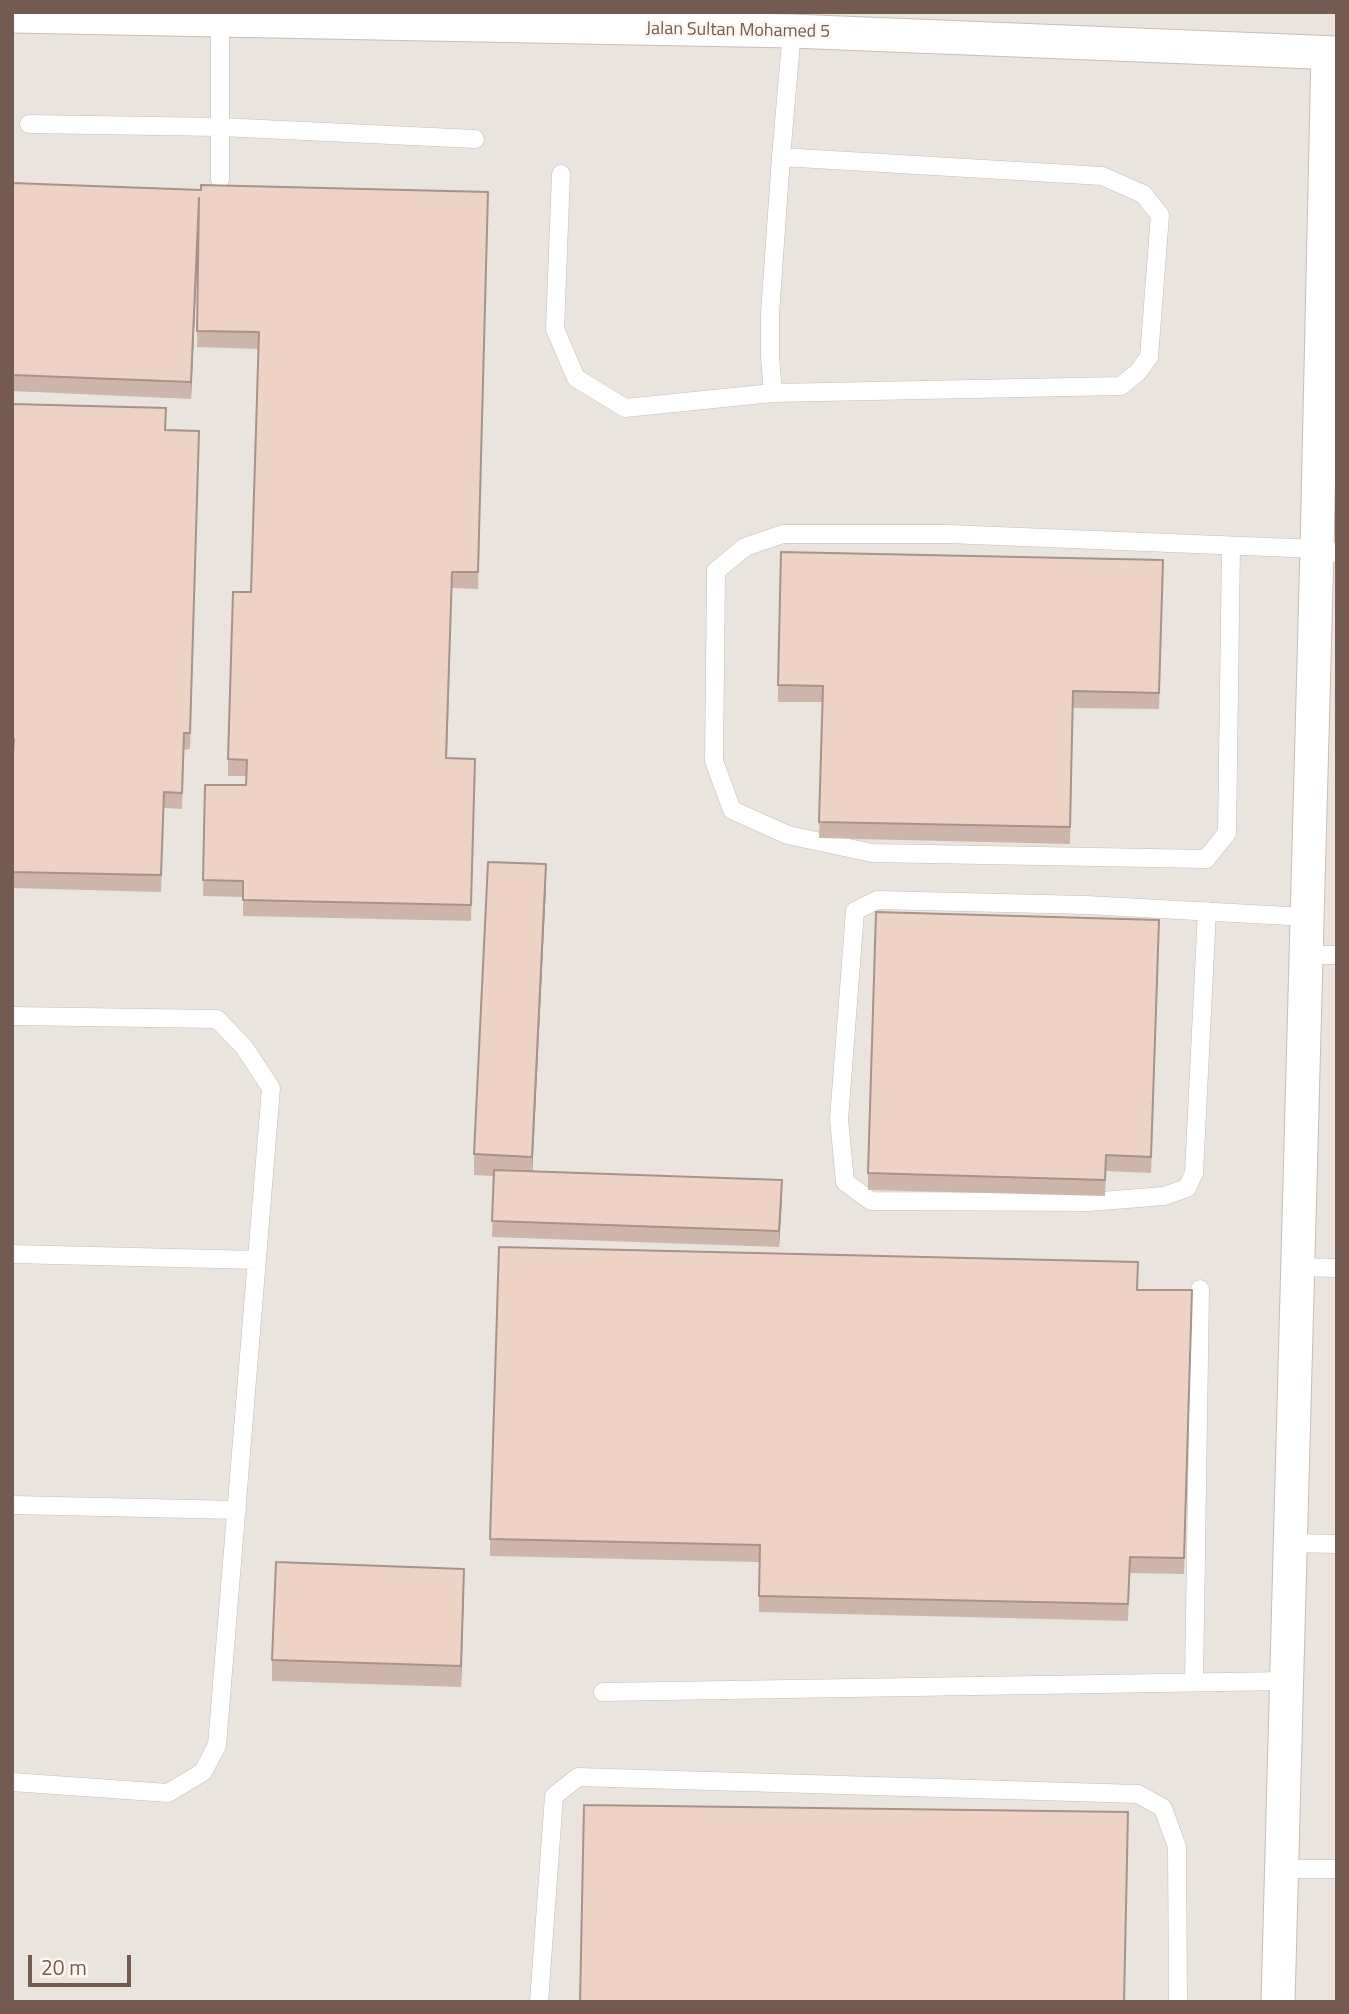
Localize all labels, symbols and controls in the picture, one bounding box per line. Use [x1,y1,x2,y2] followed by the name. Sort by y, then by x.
[646,19,830,43] street label: Jalan Sultan Mohamed 5
[32,1940,135,1984] scale bar
[41,1951,87,1983] text: 20 m

